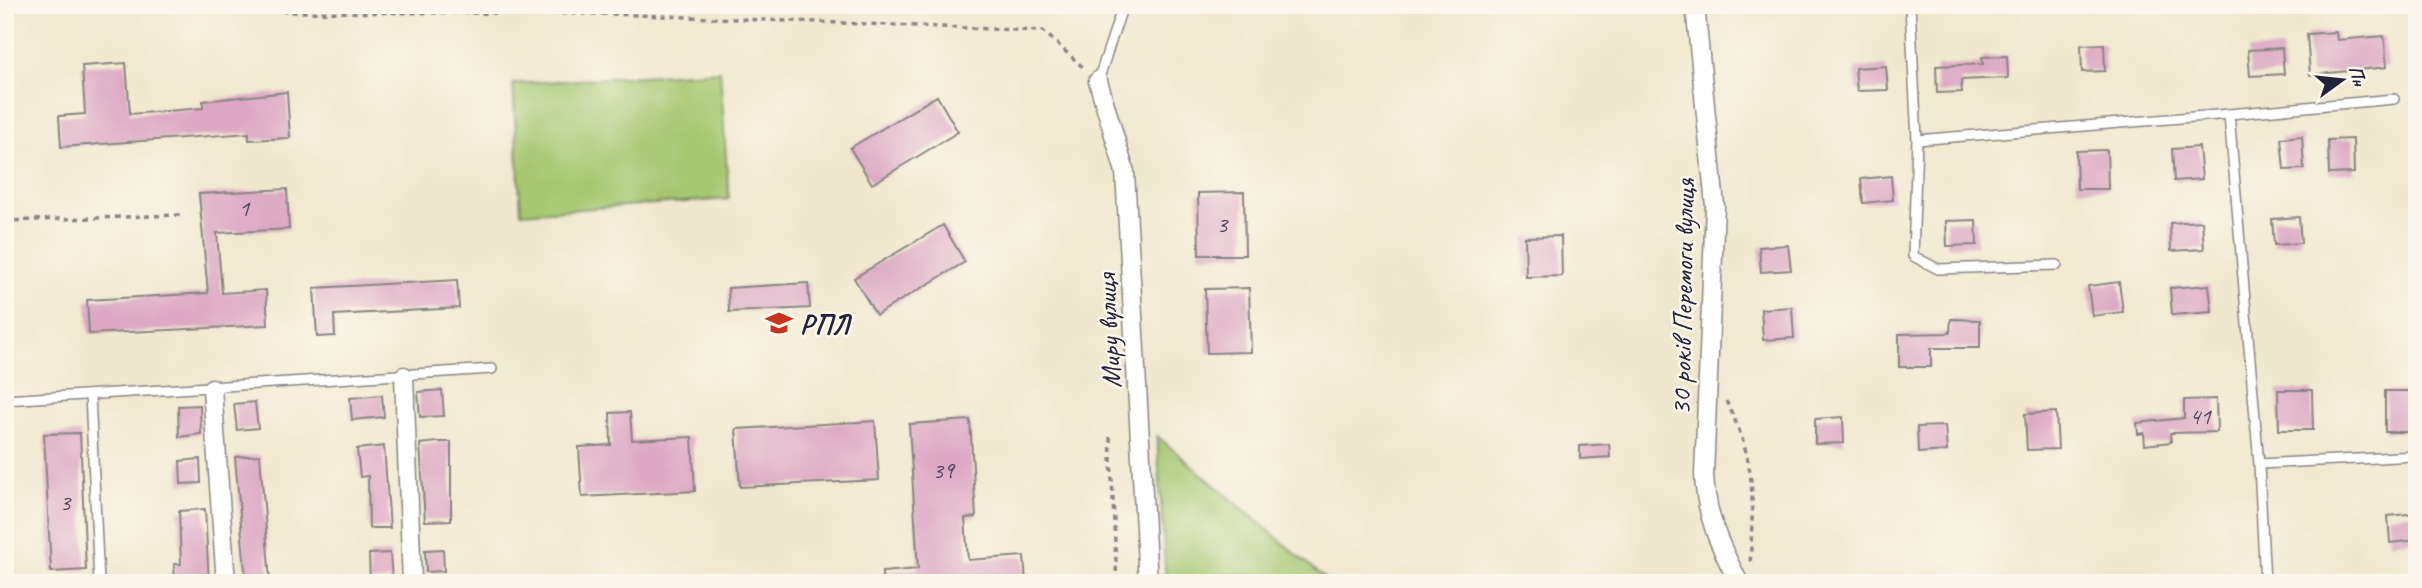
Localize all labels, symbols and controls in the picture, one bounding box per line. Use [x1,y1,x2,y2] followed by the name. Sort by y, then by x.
[2306,46,2376,116] north arrow
[2343,63,2372,90] text: Пн
[1663,178,1702,416] street label: 30 років Перемоги вулиця
[239,193,251,223] house number: 1
[1217,209,1230,239] house number: 3
[1088,271,1129,389] street label: Миру вулиця
[800,306,853,341] place label: РПЛ
[764,308,794,338] school or university icon: РПЛ
[2189,401,2212,431] house number: 41
[932,455,956,485] house number: 39
[60,487,73,517] house number: 3

